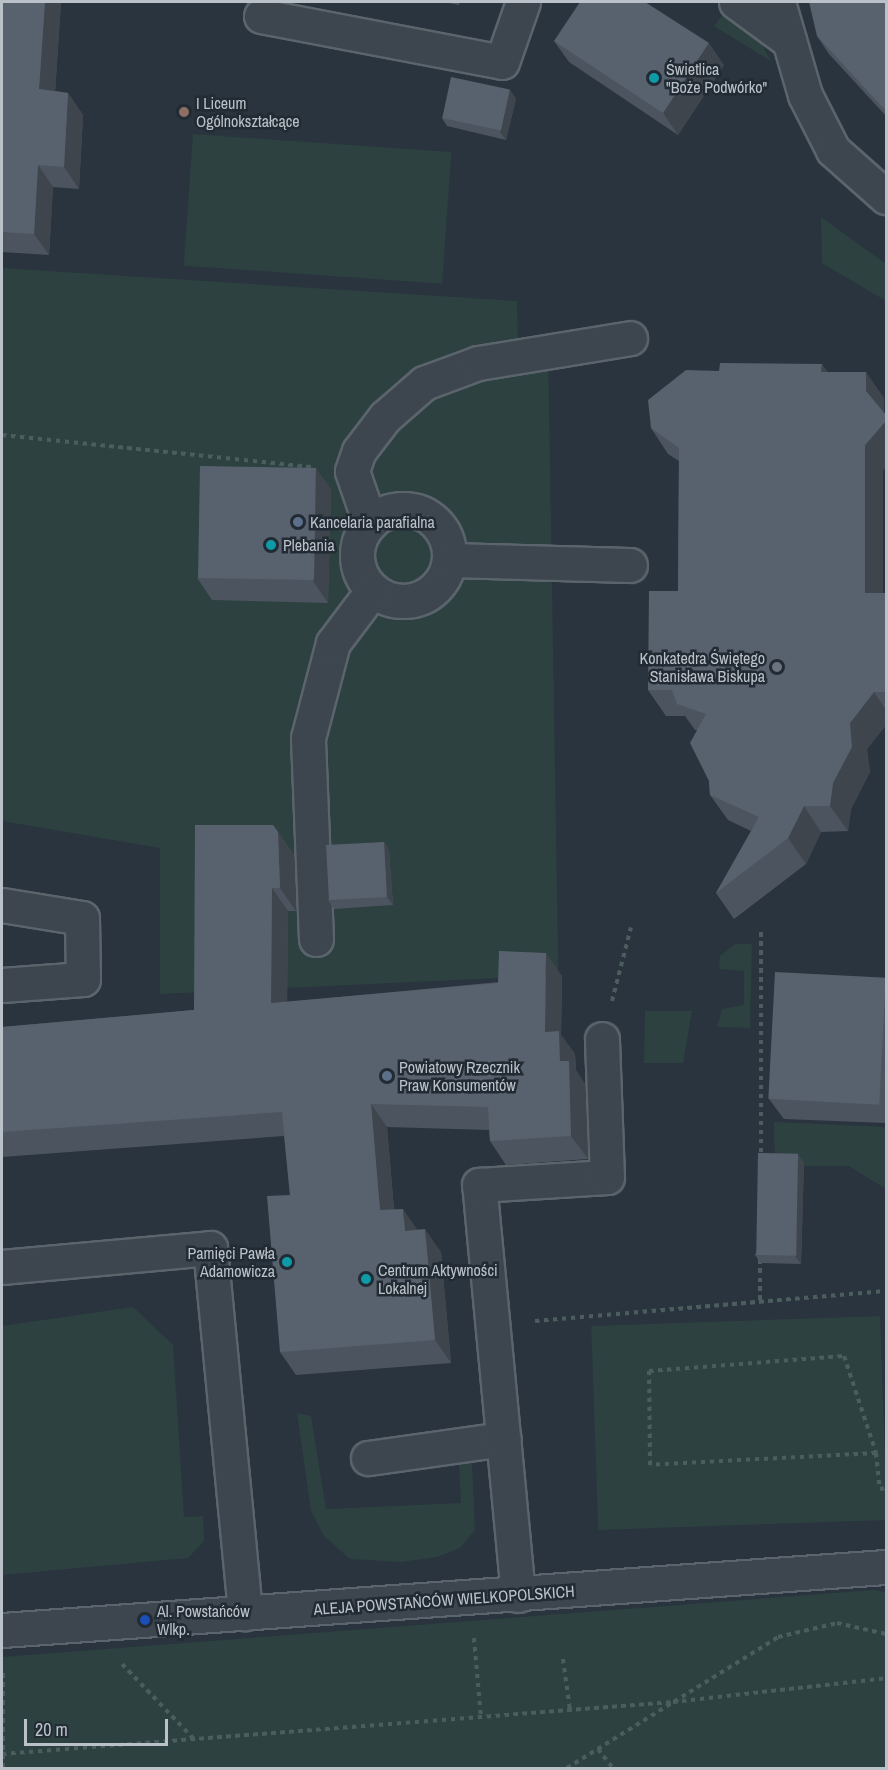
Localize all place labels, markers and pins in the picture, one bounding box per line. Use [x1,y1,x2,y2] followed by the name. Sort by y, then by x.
[666,59,767,97] place label: Świetlica "Boże Podwórko"
[647,71,661,85] marker: Świetlica "Boże Podwórko"
[196,93,300,131] place label: I Liceum Ogólnokształcące
[177,105,191,119] marker: I Liceum Ogólnokształcące
[310,512,435,532] place label: Kancelaria parafialna
[291,515,305,529] marker: Kancelaria parafialna
[283,535,335,555] place label: Plebania
[264,538,278,552] marker: Plebania
[640,648,765,686] place label: Konkatedra Świętego Stanisława Biskupa
[770,660,784,674] marker: Konkatedra Świętego Stanisława Biskupa
[399,1057,520,1095] place label: Powiatowy Rzecznik Praw Konsumentów
[380,1069,394,1083] marker: Powiatowy Rzecznik Praw Konsumentów
[187,1243,275,1281] place label: Pamięci Pawła Adamowicza
[280,1255,294,1269] marker: Pamięci Pawła Adamowicza
[378,1260,498,1298] place label: Centrum Aktywności Lokalnej
[359,1272,373,1286] marker: Centrum Aktywności Lokalnej
[157,1601,250,1639] place label: Al. Powstańców Wlkp.
[138,1613,152,1627] marker: Al. Powstańców Wlkp.

